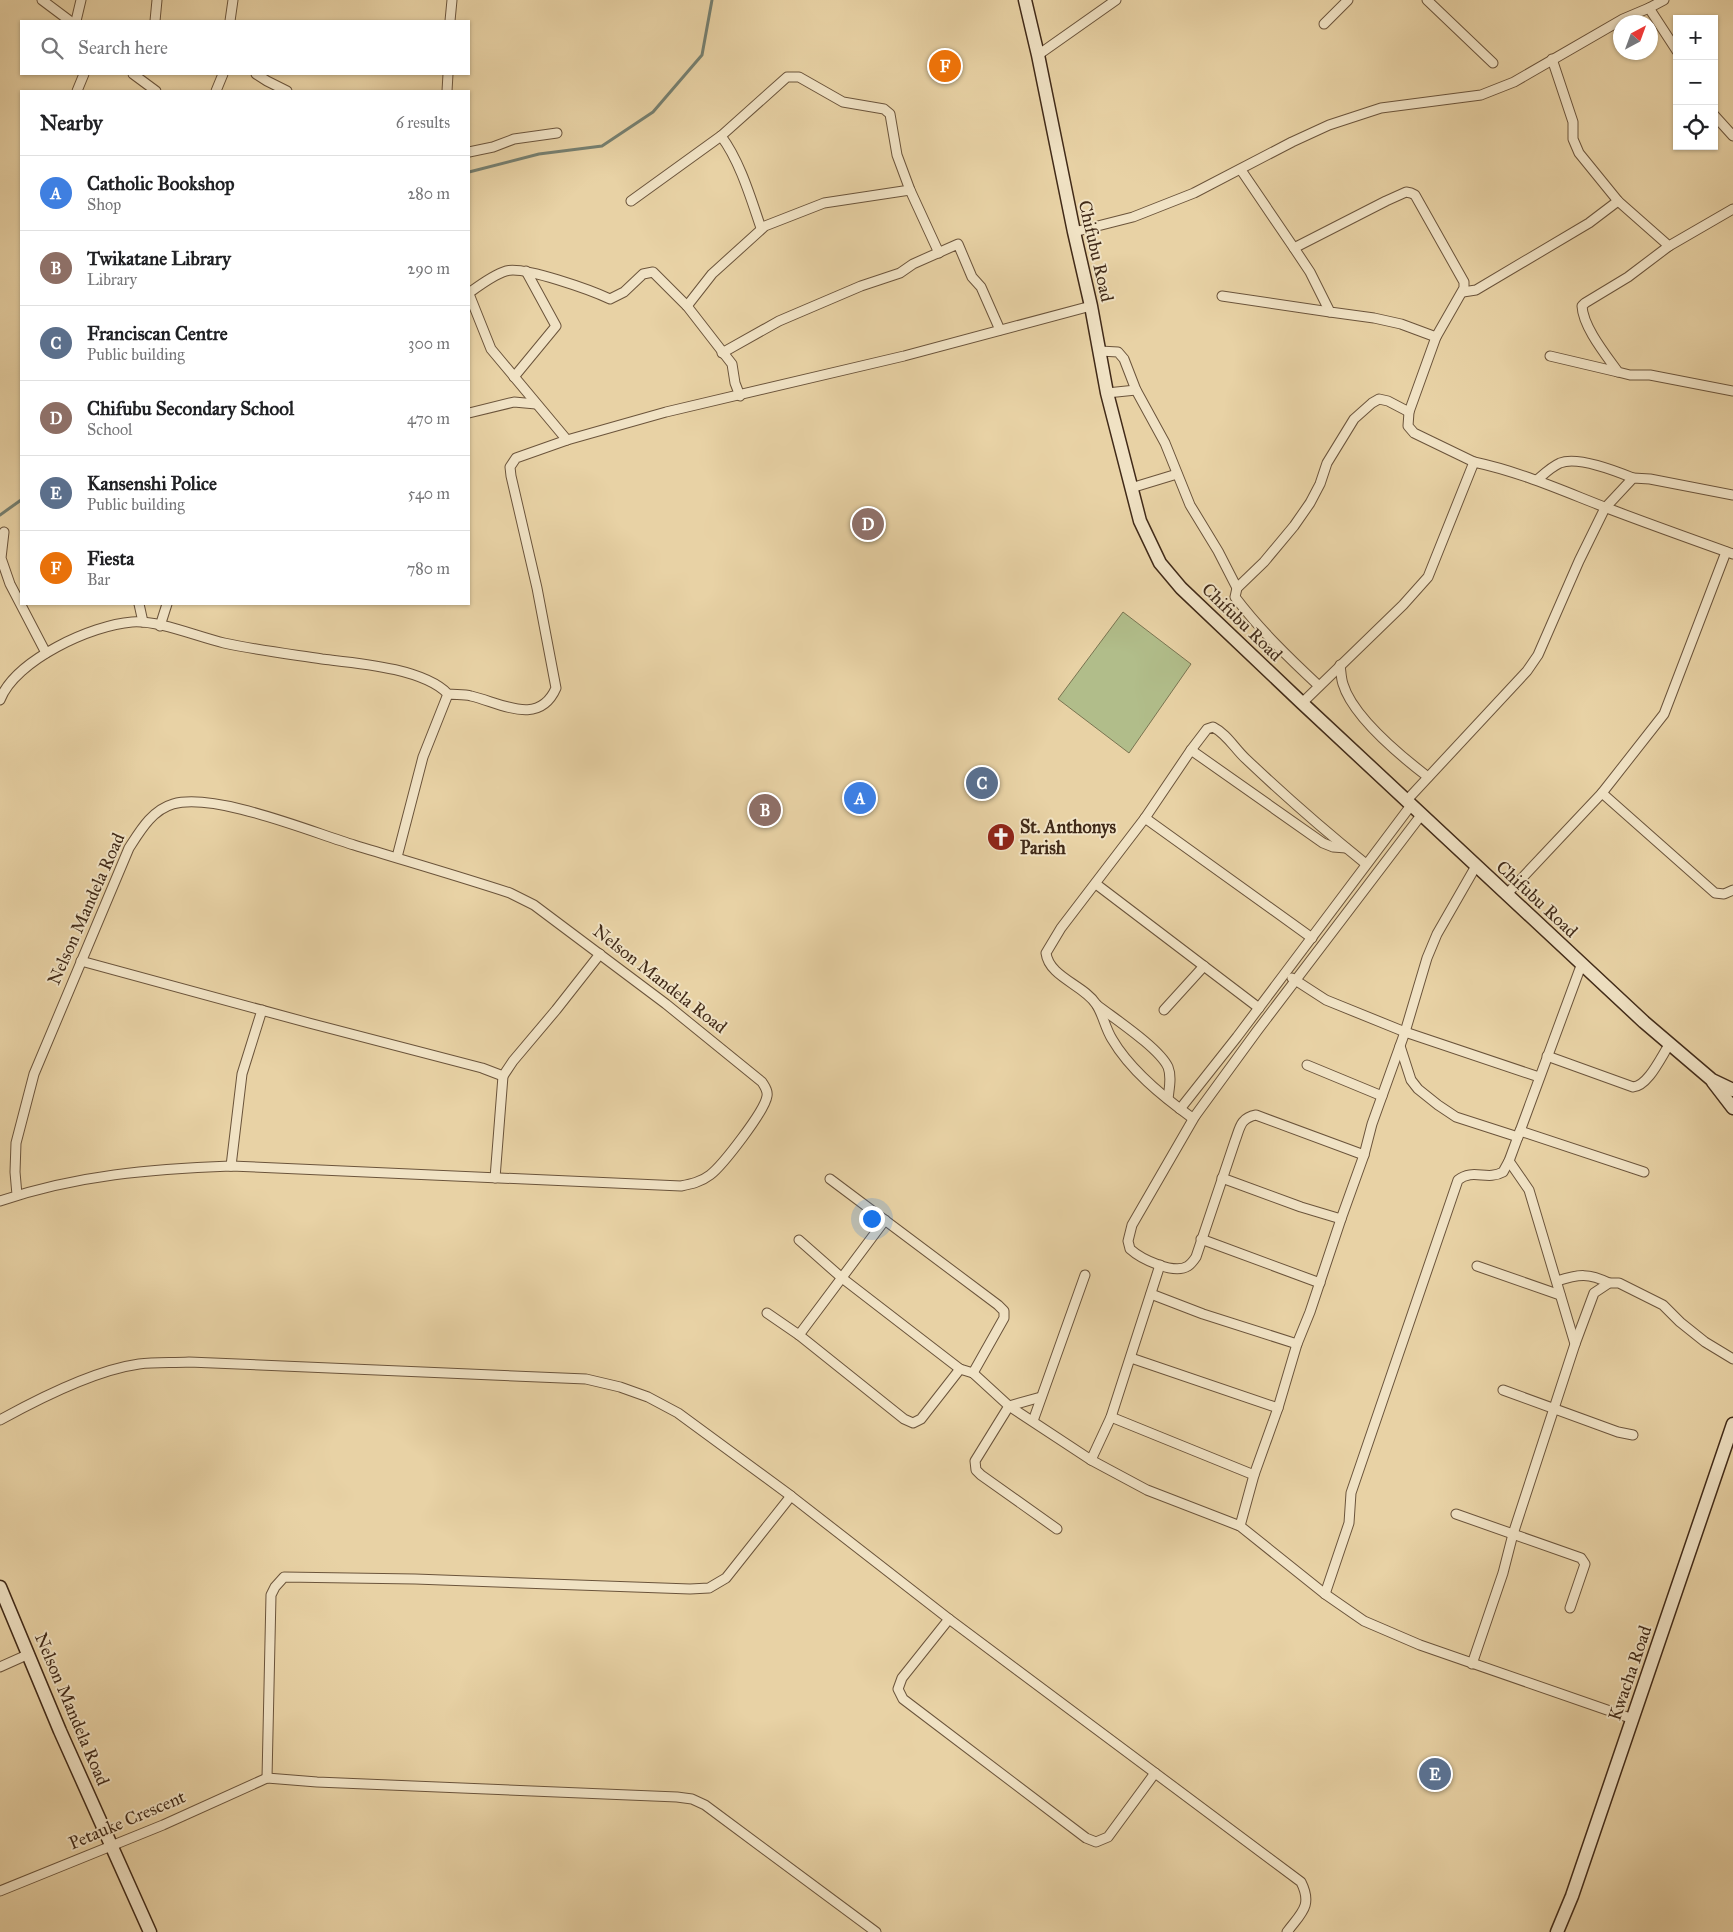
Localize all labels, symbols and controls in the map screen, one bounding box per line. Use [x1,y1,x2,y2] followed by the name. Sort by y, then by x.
[1613,15,1658,60] north arrow
[1673,15,1718,150] map controls
[1673,15,1718,60] button: +
[20,20,470,75] search box
[38,34,66,62] icon: search
[78,36,168,59] text: Search here
[929,47,961,85] pin: F
[1673,60,1718,105] button: −
[1673,105,1718,150] button: locate
[40,110,103,136] text: Nearby
[396,113,450,132] text: 6 results
[87,172,235,195] text: Catholic Bookshop
[51,184,61,203] text: A
[407,184,450,203] text: 280 m
[87,195,121,214] text: Shop
[1074,198,1118,304] street label: Chifubu Road
[87,247,231,270] text: Twikatane Library
[51,259,61,278] text: B
[407,259,450,278] text: 290 m
[87,270,137,289] text: Library
[87,322,228,345] text: Franciscan Centre
[51,334,61,353] text: C
[408,334,450,353] text: 300 m
[87,345,185,364] text: Public building
[87,397,294,420] text: Chifubu Secondary School
[50,409,62,428] text: D
[407,409,450,428] text: 470 m
[87,420,132,439] text: School
[87,472,217,495] text: Kansenshi Police
[50,484,62,503] text: E
[408,484,450,503] text: 540 m
[87,495,185,514] text: Public building
[852,505,884,543] pin: D
[87,547,134,570] text: Fiesta
[51,559,61,578] text: F
[407,559,450,578] text: 780 m
[87,570,110,589] text: Bar
[1197,578,1287,666] street label: Chifubu Road
[966,764,998,802] pin: C
[844,779,876,817] pin: A
[749,791,781,829] pin: B
[1020,816,1116,859] place label: St. Anthonys Parish
[986,822,1016,852] church icon: St. Anthonys Parish
[43,830,129,988] street label: Nelson Mandela Road
[1492,856,1582,942] street label: Chifubu Road
[589,920,731,1038] street label: Nelson Mandela Road
[859,1206,885,1232] your location
[1603,1623,1657,1723] street label: Kwacha Road
[30,1629,114,1789] street label: Nelson Mandela Road
[1419,1755,1451,1793] pin: E
[65,1785,189,1854] street label: Petauke Crescent

